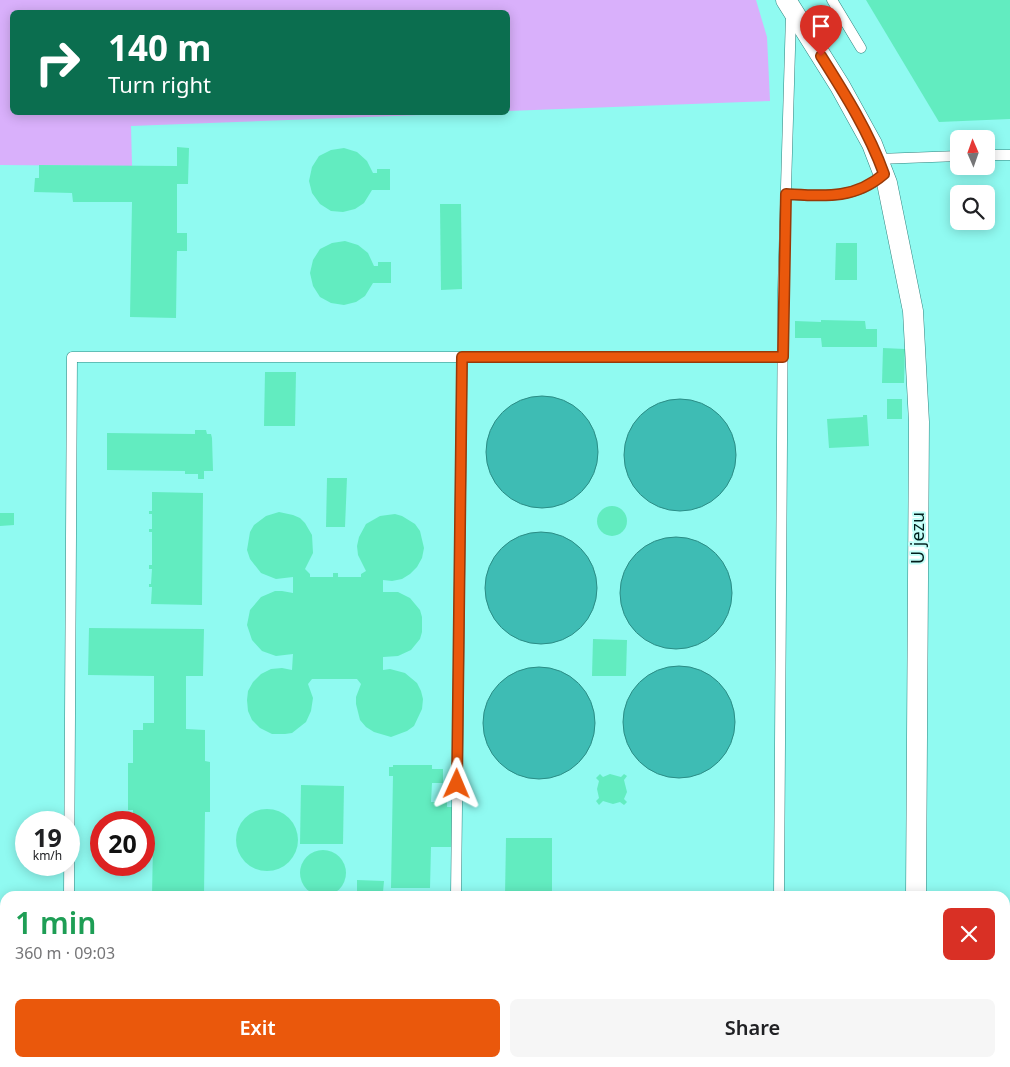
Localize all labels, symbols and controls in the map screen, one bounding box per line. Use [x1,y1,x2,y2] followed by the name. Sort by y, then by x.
[800,5,842,56] pin
[807,12,835,40] icon: arrive
[108,24,211,71] text: 140 m
[25,30,90,95] icon: right
[108,69,211,99] text: Turn right
[950,130,995,175] north arrow
[950,130,995,230] map controls
[950,185,995,230] button: search
[905,512,929,564] street label: U jezu
[430,757,482,809] position arrow
[90,811,155,876] speed limit sign: 20
[33,820,62,854] text: 19
[33,847,62,864] text: km/h
[15,902,96,943] text: 1 min
[943,908,995,960] button: close
[15,942,115,964] text: 360 m · 09:03
[15,999,500,1057] button: Exit
[510,999,995,1057] button: Share

